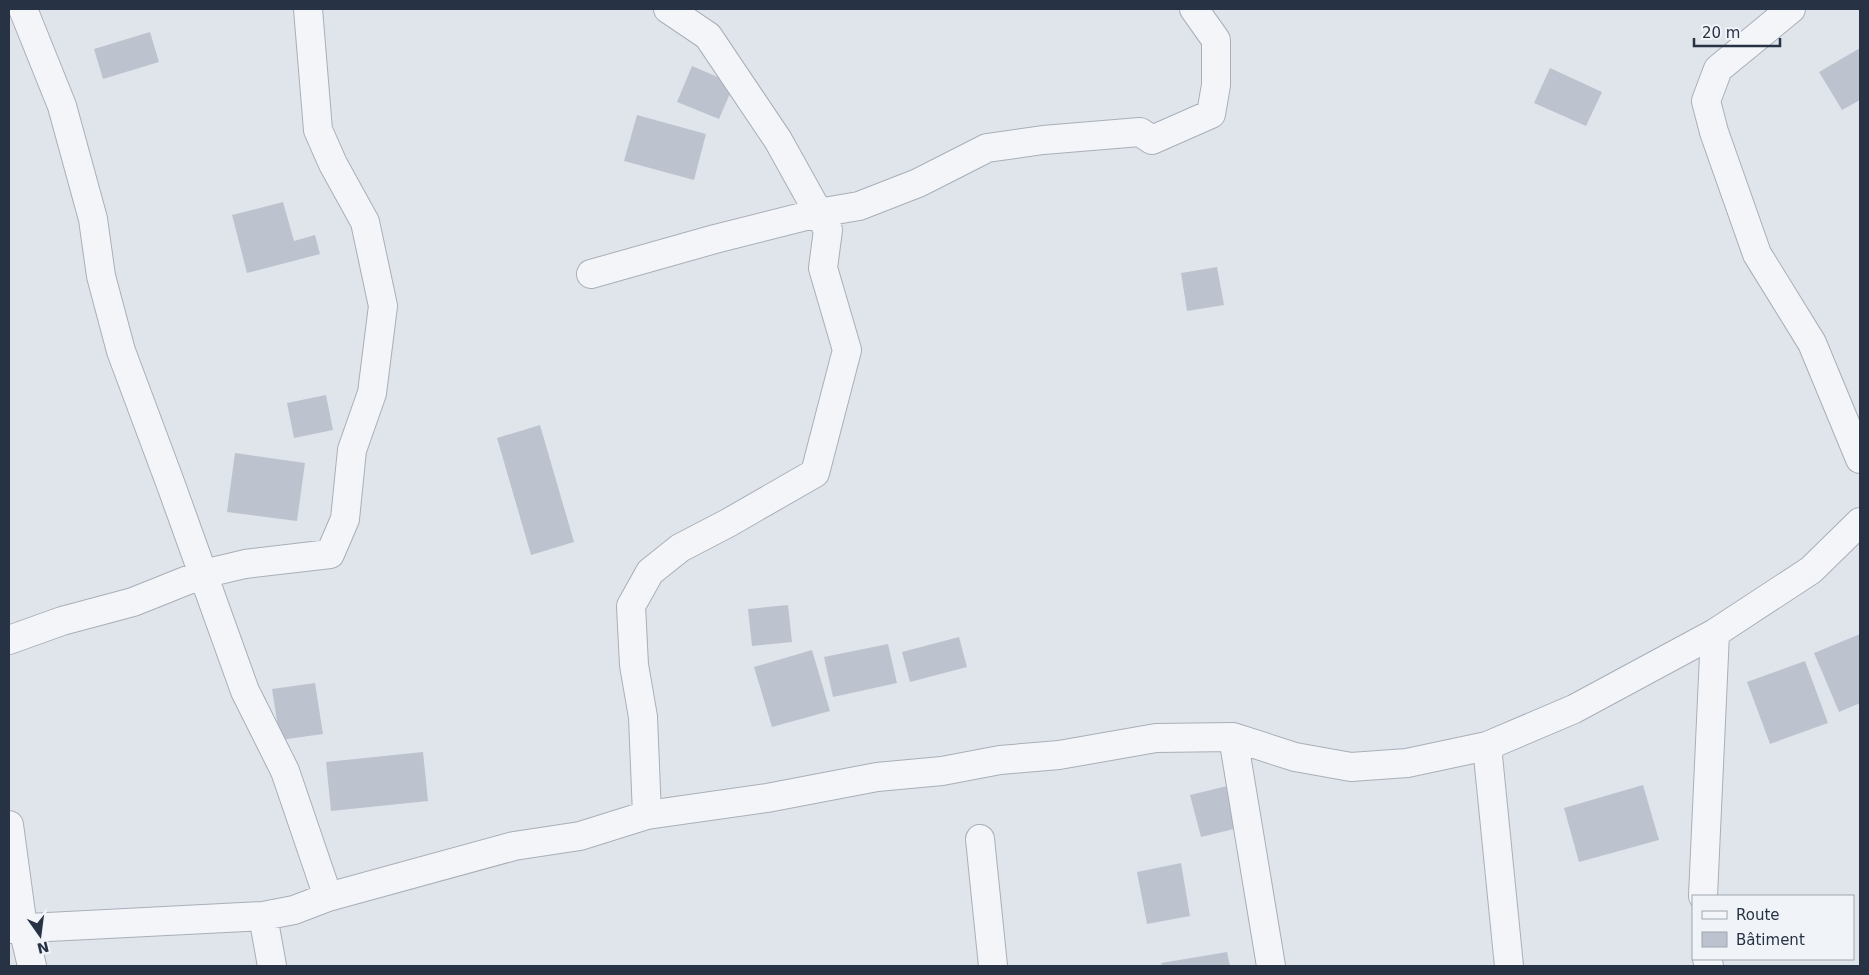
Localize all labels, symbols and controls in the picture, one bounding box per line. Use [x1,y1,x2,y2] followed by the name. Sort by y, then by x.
[1694,15,1780,47] scale bar
[1702,24,1740,42] text: 20 m
[1692,895,1854,960] legend
[1736,906,1780,924] text: Route
[15,910,65,960] north arrow
[1736,931,1805,949] text: Bâtiment
[36,938,51,957] text: N

